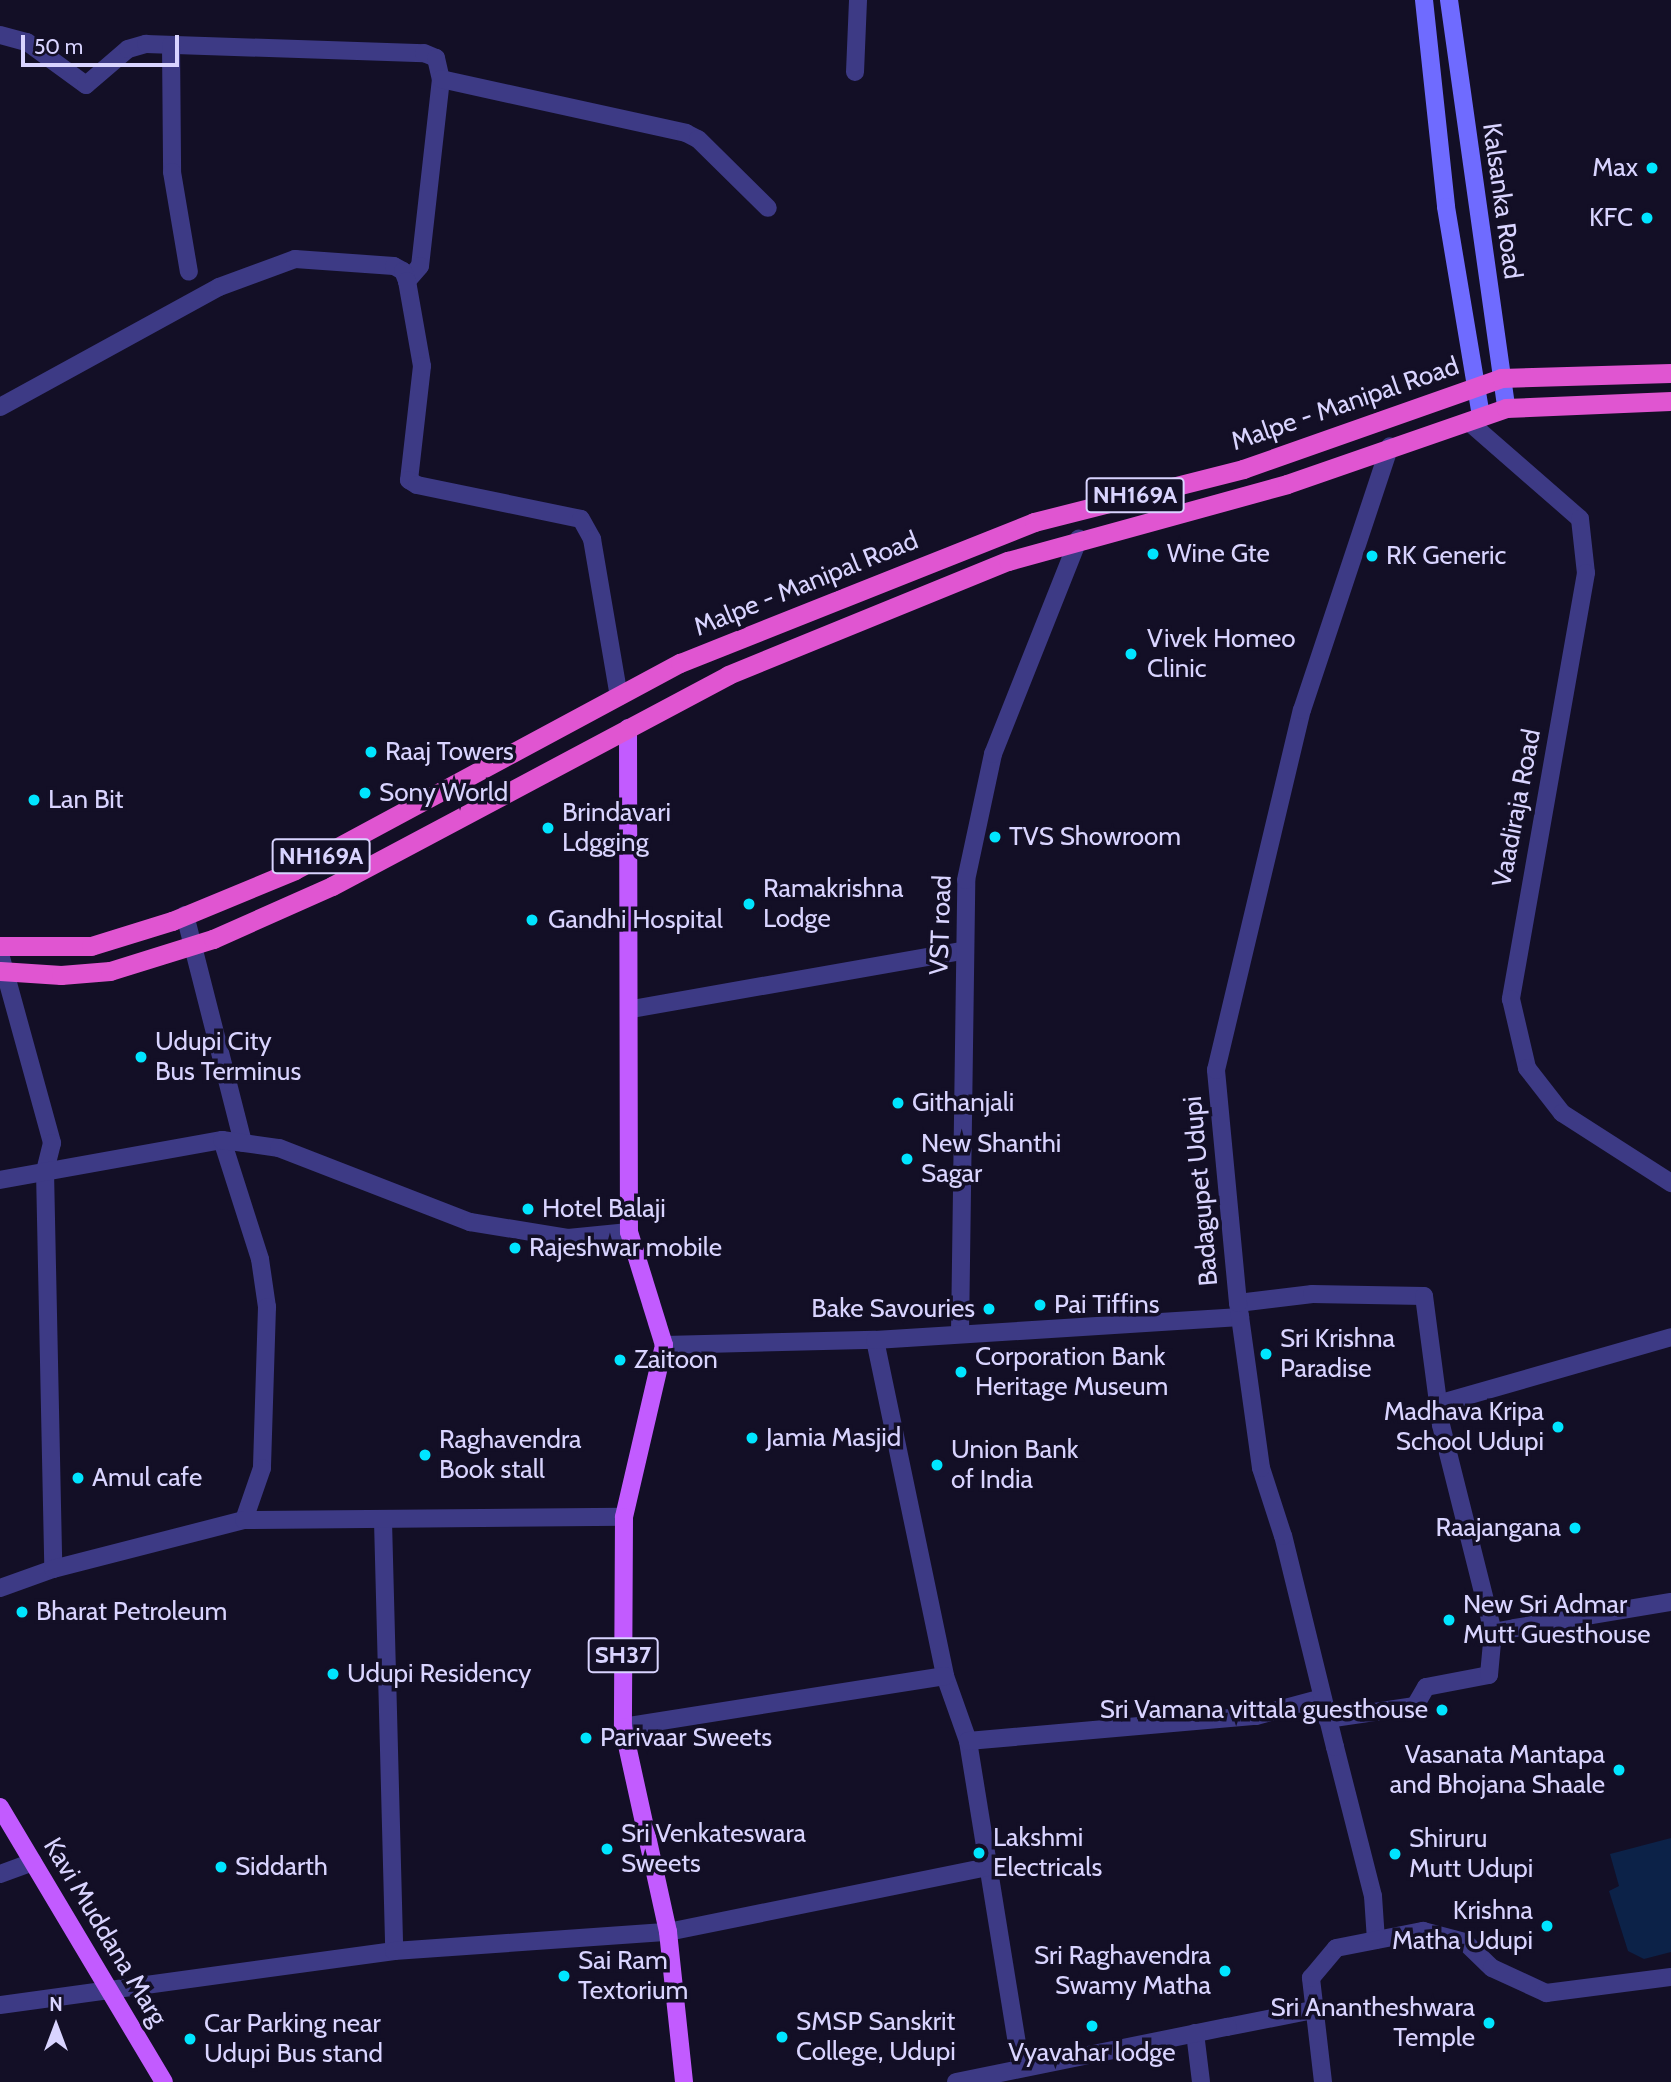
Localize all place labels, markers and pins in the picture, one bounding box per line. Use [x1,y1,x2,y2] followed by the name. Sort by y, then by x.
[1592,152,1638,184] place label: Max
[1644,160,1660,176] marker: Max
[1589,202,1633,234] place label: KFC
[1639,210,1655,226] marker: KFC
[1167,538,1270,570] place label: Wine Gte
[1386,540,1506,572] place label: RK Generic
[1145,546,1161,562] marker: Wine Gte
[1364,548,1380,564] marker: RK Generic
[1147,623,1296,684] place label: Vivek Homeo Clinic
[1121,644,1141,664] marker: Vivek Homeo Clinic
[385,736,514,768] place label: Raaj Towers
[363,744,379,760] marker: Raaj Towers
[379,777,508,809] place label: Sony World
[48,784,124,816] place label: Lan Bit
[357,785,373,801] marker: Sony World
[26,792,42,808] marker: Lan Bit
[562,797,671,858] place label: Brindavari Ldgging
[540,820,556,836] marker: Brindavari Ldgging
[1009,821,1181,853] place label: TVS Showroom
[987,829,1003,845] marker: TVS Showroom
[763,873,904,934] place label: Ramakrishna Lodge
[741,896,757,912] marker: Ramakrishna Lodge
[548,904,723,936] place label: Gandhi Hospital
[522,910,542,930] marker: Gandhi Hospital
[155,1026,301,1088] place label: Udupi City Bus Terminus
[133,1049,149,1065] marker: Udupi City Bus Terminus
[912,1087,1014,1119] place label: Githanjali
[890,1095,906,1111] marker: Githanjali
[921,1128,1061,1190] place label: New Shanthi Sagar
[899,1151,915,1167] marker: New Shanthi Sagar
[542,1193,666,1225] place label: Hotel Balaji
[520,1201,536,1217] marker: Hotel Balaji
[529,1232,722,1264] place label: Rajeshwar mobile
[507,1240,523,1256] marker: Rajeshwar mobile
[1054,1289,1160,1321] place label: Pai Tiffins
[811,1293,975,1325] place label: Bake Savouries
[1032,1297,1048,1313] marker: Pai Tiffins
[981,1301,997,1317] marker: Bake Savouries
[1280,1323,1395,1384] place label: Sri Krishna Paradise
[975,1341,1168,1402] place label: Corporation Bank Heritage Museum
[634,1344,718,1376] place label: Zaitoon
[1258,1346,1274,1362] marker: Sri Krishna Paradise
[612,1352,628,1368] marker: Zaitoon
[953,1364,969,1380] marker: Corporation Bank Heritage Museum
[1384,1396,1544,1458] place label: Madhava Kripa School Udupi
[1550,1419,1566,1435] marker: Madhava Kripa School Udupi
[766,1422,901,1454] place label: Jamia Masjid
[439,1424,581,1486] place label: Raghavendra Book stall
[744,1430,760,1446] marker: Jamia Masjid
[951,1434,1078,1496] place label: Union Bank of India
[417,1447,433,1463] marker: Raghavendra Book stall
[929,1457,945,1473] marker: Union Bank of India
[92,1462,202,1494] place label: Amul cafe
[70,1470,86,1486] marker: Amul cafe
[1436,1512,1561,1544] place label: Raajangana
[1567,1520,1583,1536] marker: Raajangana
[1463,1589,1651,1650] place label: New Sri Admar Mutt Guesthouse
[36,1596,227,1628] place label: Bharat Petroleum
[14,1604,30,1620] marker: Bharat Petroleum
[1441,1612,1457,1628] marker: New Sri Admar Mutt Guesthouse
[347,1658,531,1690] place label: Udupi Residency
[325,1666,341,1682] marker: Udupi Residency
[1100,1694,1428,1726] place label: Sri Vamana vittala guesthouse
[1434,1702,1450,1718] marker: Sri Vamana vittala guesthouse
[600,1722,772,1754] place label: Parivaar Sweets
[578,1730,594,1746] marker: Parivaar Sweets
[1390,1739,1605,1800] place label: Vasanata Mantapa and Bhojana Shaale
[1611,1762,1627,1778] marker: Vasanata Mantapa and Bhojana Shaale
[621,1818,806,1880] place label: Sri Venkateswara Sweets
[993,1822,1102,1884] place label: Lakshmi Electricals
[1409,1823,1533,1884] place label: Shiruru Mutt Udupi
[599,1841,615,1857] marker: Sri Venkateswara Sweets
[971,1845,987,1861] marker: Lakshmi Electricals
[1387,1846,1403,1862] marker: Shiruru Mutt Udupi
[235,1851,328,1883] place label: Siddarth
[213,1859,229,1875] marker: Siddarth
[1392,1895,1533,1956] place label: Krishna Matha Udupi
[1539,1918,1555,1934] marker: Krishna Matha Udupi
[1034,1940,1211,2002] place label: Sri Raghavendra Swamy Matha
[578,1945,688,2007] place label: Sai Ram Textorium
[1217,1963,1233,1979] marker: Sri Raghavendra Swamy Matha
[556,1968,572,1984] marker: Sai Ram Textorium
[1270,1992,1475,2054] place label: Sri Anantheshwara Temple
[796,2006,956,2068] place label: SMSP Sanskrit College, Udupi
[204,2008,383,2070] place label: Car Parking near Udupi Bus stand
[1481,2015,1497,2031] marker: Sri Anantheshwara Temple
[1084,2018,1100,2034] marker: Vyavahar lodge
[774,2029,790,2045] marker: SMSP Sanskrit College, Udupi
[182,2031,198,2047] marker: Car Parking near Udupi Bus stand
[1008,2037,1176,2069] place label: Vyavahar lodge

